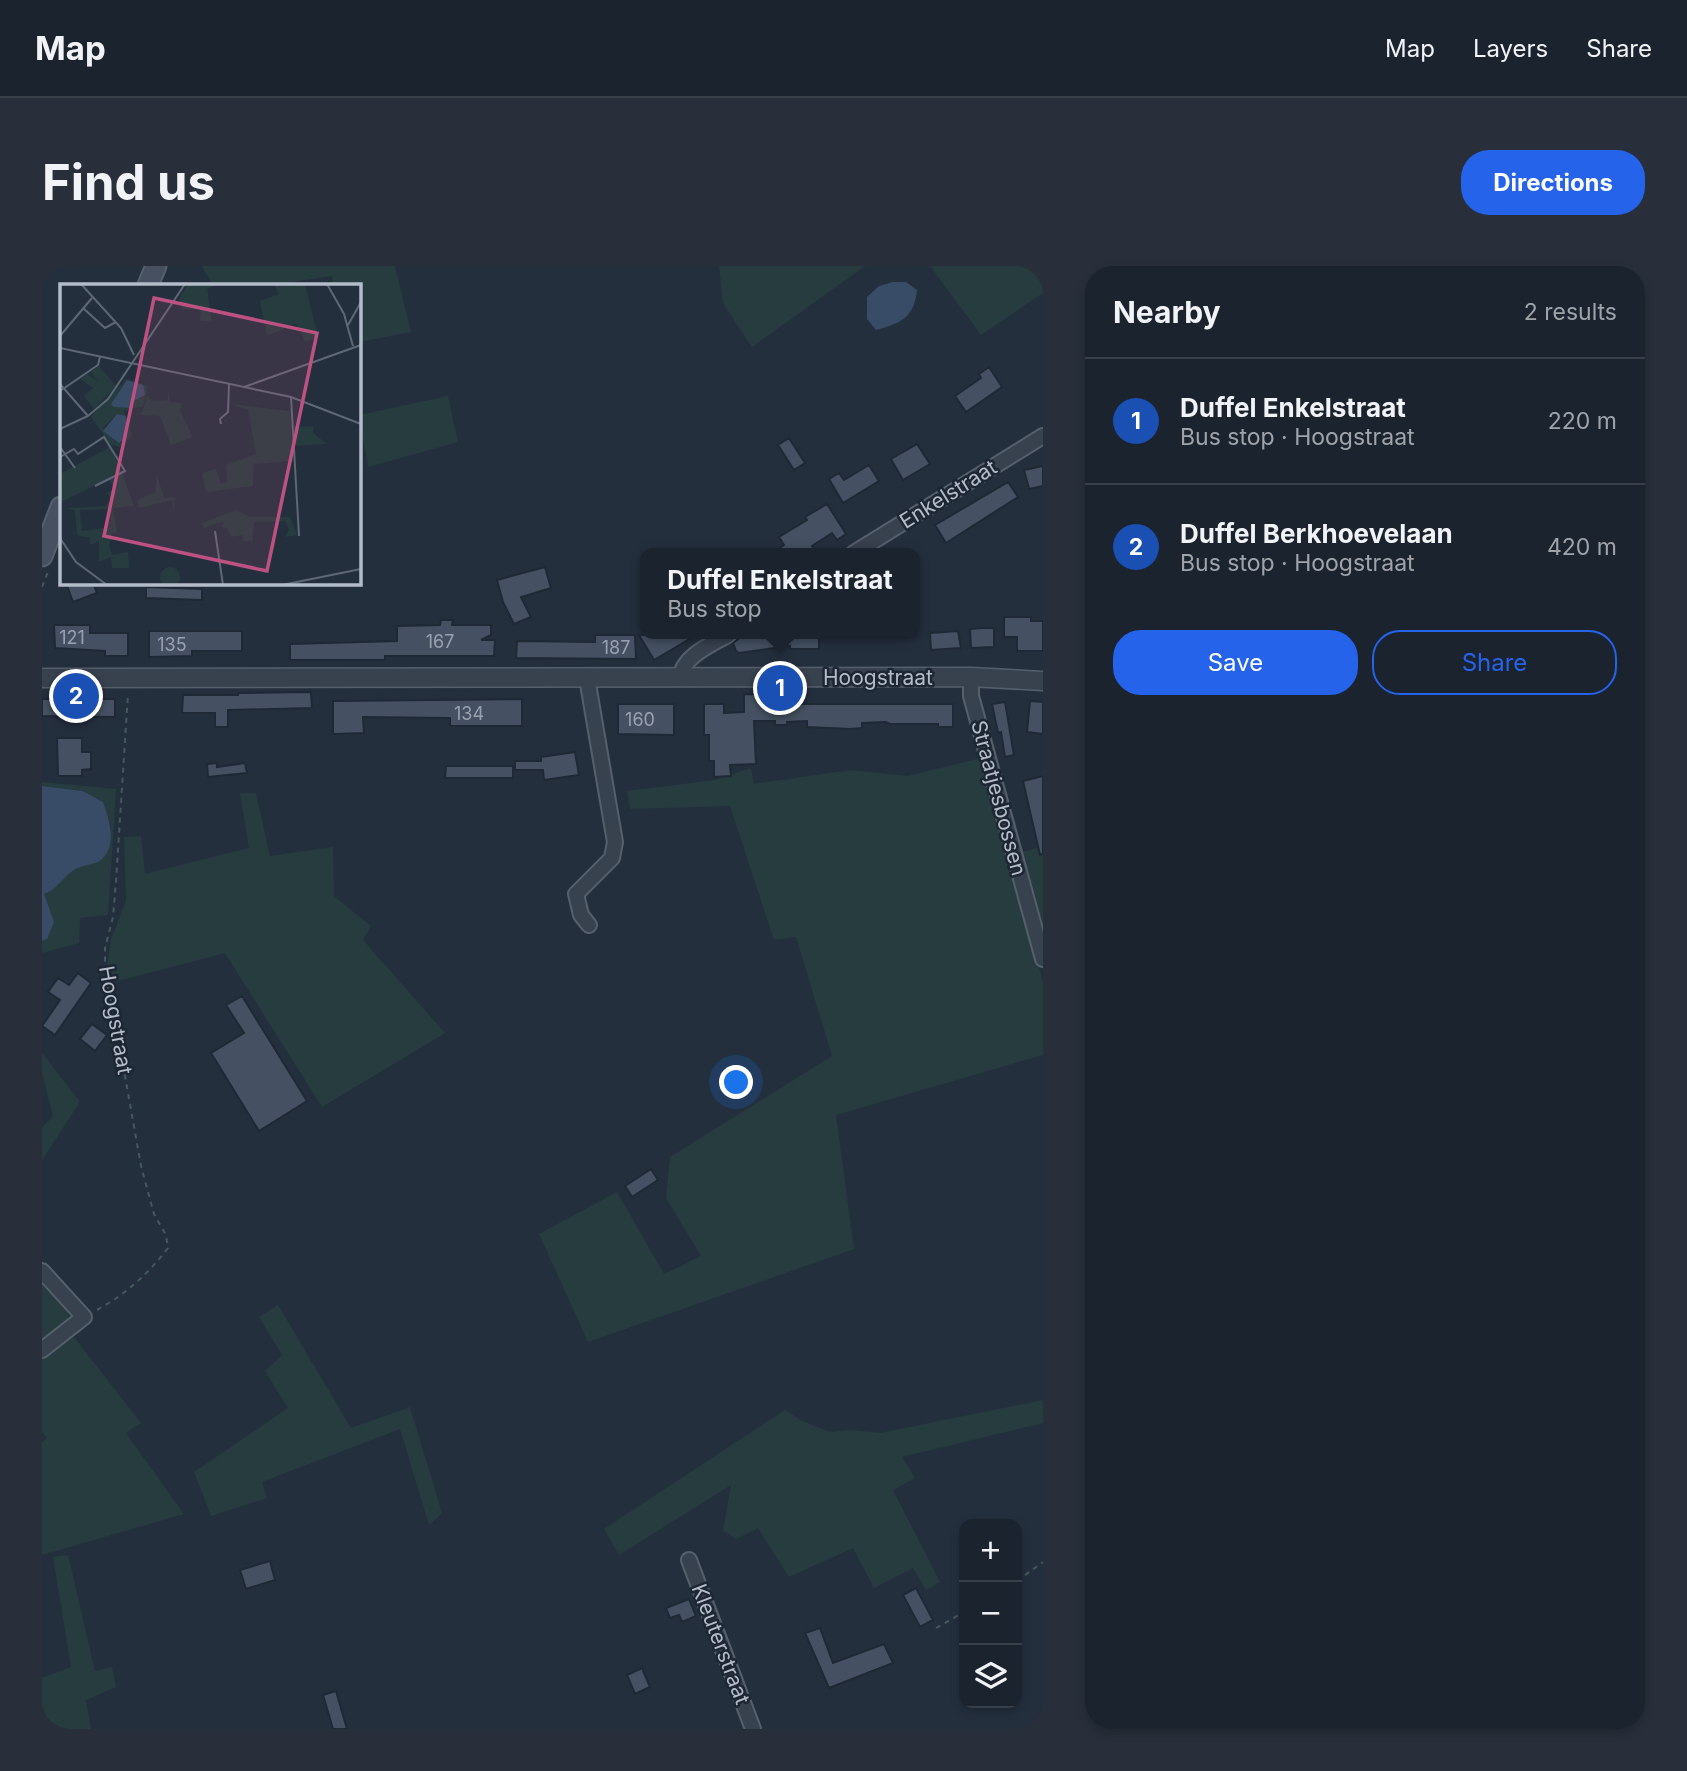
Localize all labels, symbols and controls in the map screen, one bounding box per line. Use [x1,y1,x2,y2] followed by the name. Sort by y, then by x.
[35,28,106,68] text: Map
[1385,34,1435,63] text: Map
[1473,34,1548,63] text: Layers
[1586,34,1652,63] text: Share
[1461,150,1645,215] button: Directions
[42,153,215,212] text: Find us
[60,284,360,584] inset map
[1113,294,1221,330] text: Nearby
[1524,298,1617,326] text: 2 results
[1180,392,1406,423] text: Duffel Enkelstraat
[1131,407,1141,435] text: 1
[1548,407,1617,435] text: 220 m
[1180,423,1415,451] text: Bus stop · Hoogstraat
[895,454,1001,534] street label: Enkelstraat
[1180,518,1453,549] text: Duffel Berkhoevelaan
[1129,533,1143,561] text: 2
[1547,533,1617,561] text: 420 m
[640,548,920,639] popup
[1180,549,1415,577] text: Bus stop · Hoogstraat
[667,564,893,595] text: Duffel Enkelstraat
[667,595,762,623] text: Bus stop
[59,627,85,648] house number: 121
[1113,630,1358,695] button: Save
[1372,630,1617,695] button: Share
[426,631,454,652] house number: 167
[157,634,187,655] house number: 135
[602,637,630,658] house number: 187
[757,662,803,714] pin: 1
[823,665,933,690] street label: Hoogstraat
[53,670,99,722] pin: 2
[454,703,484,724] house number: 134
[625,709,655,730] house number: 160
[966,718,1032,878] street label: Straatjesbossen
[94,964,138,1076] street label: Hoogstraat
[719,1065,753,1099] your location
[959,1519,1022,1708] map controls
[959,1519,1022,1582] button: +
[687,1580,755,1708] street label: Kleuterstraat
[959,1582,1022,1645] button: −
[959,1645,1022,1708] button: layers

